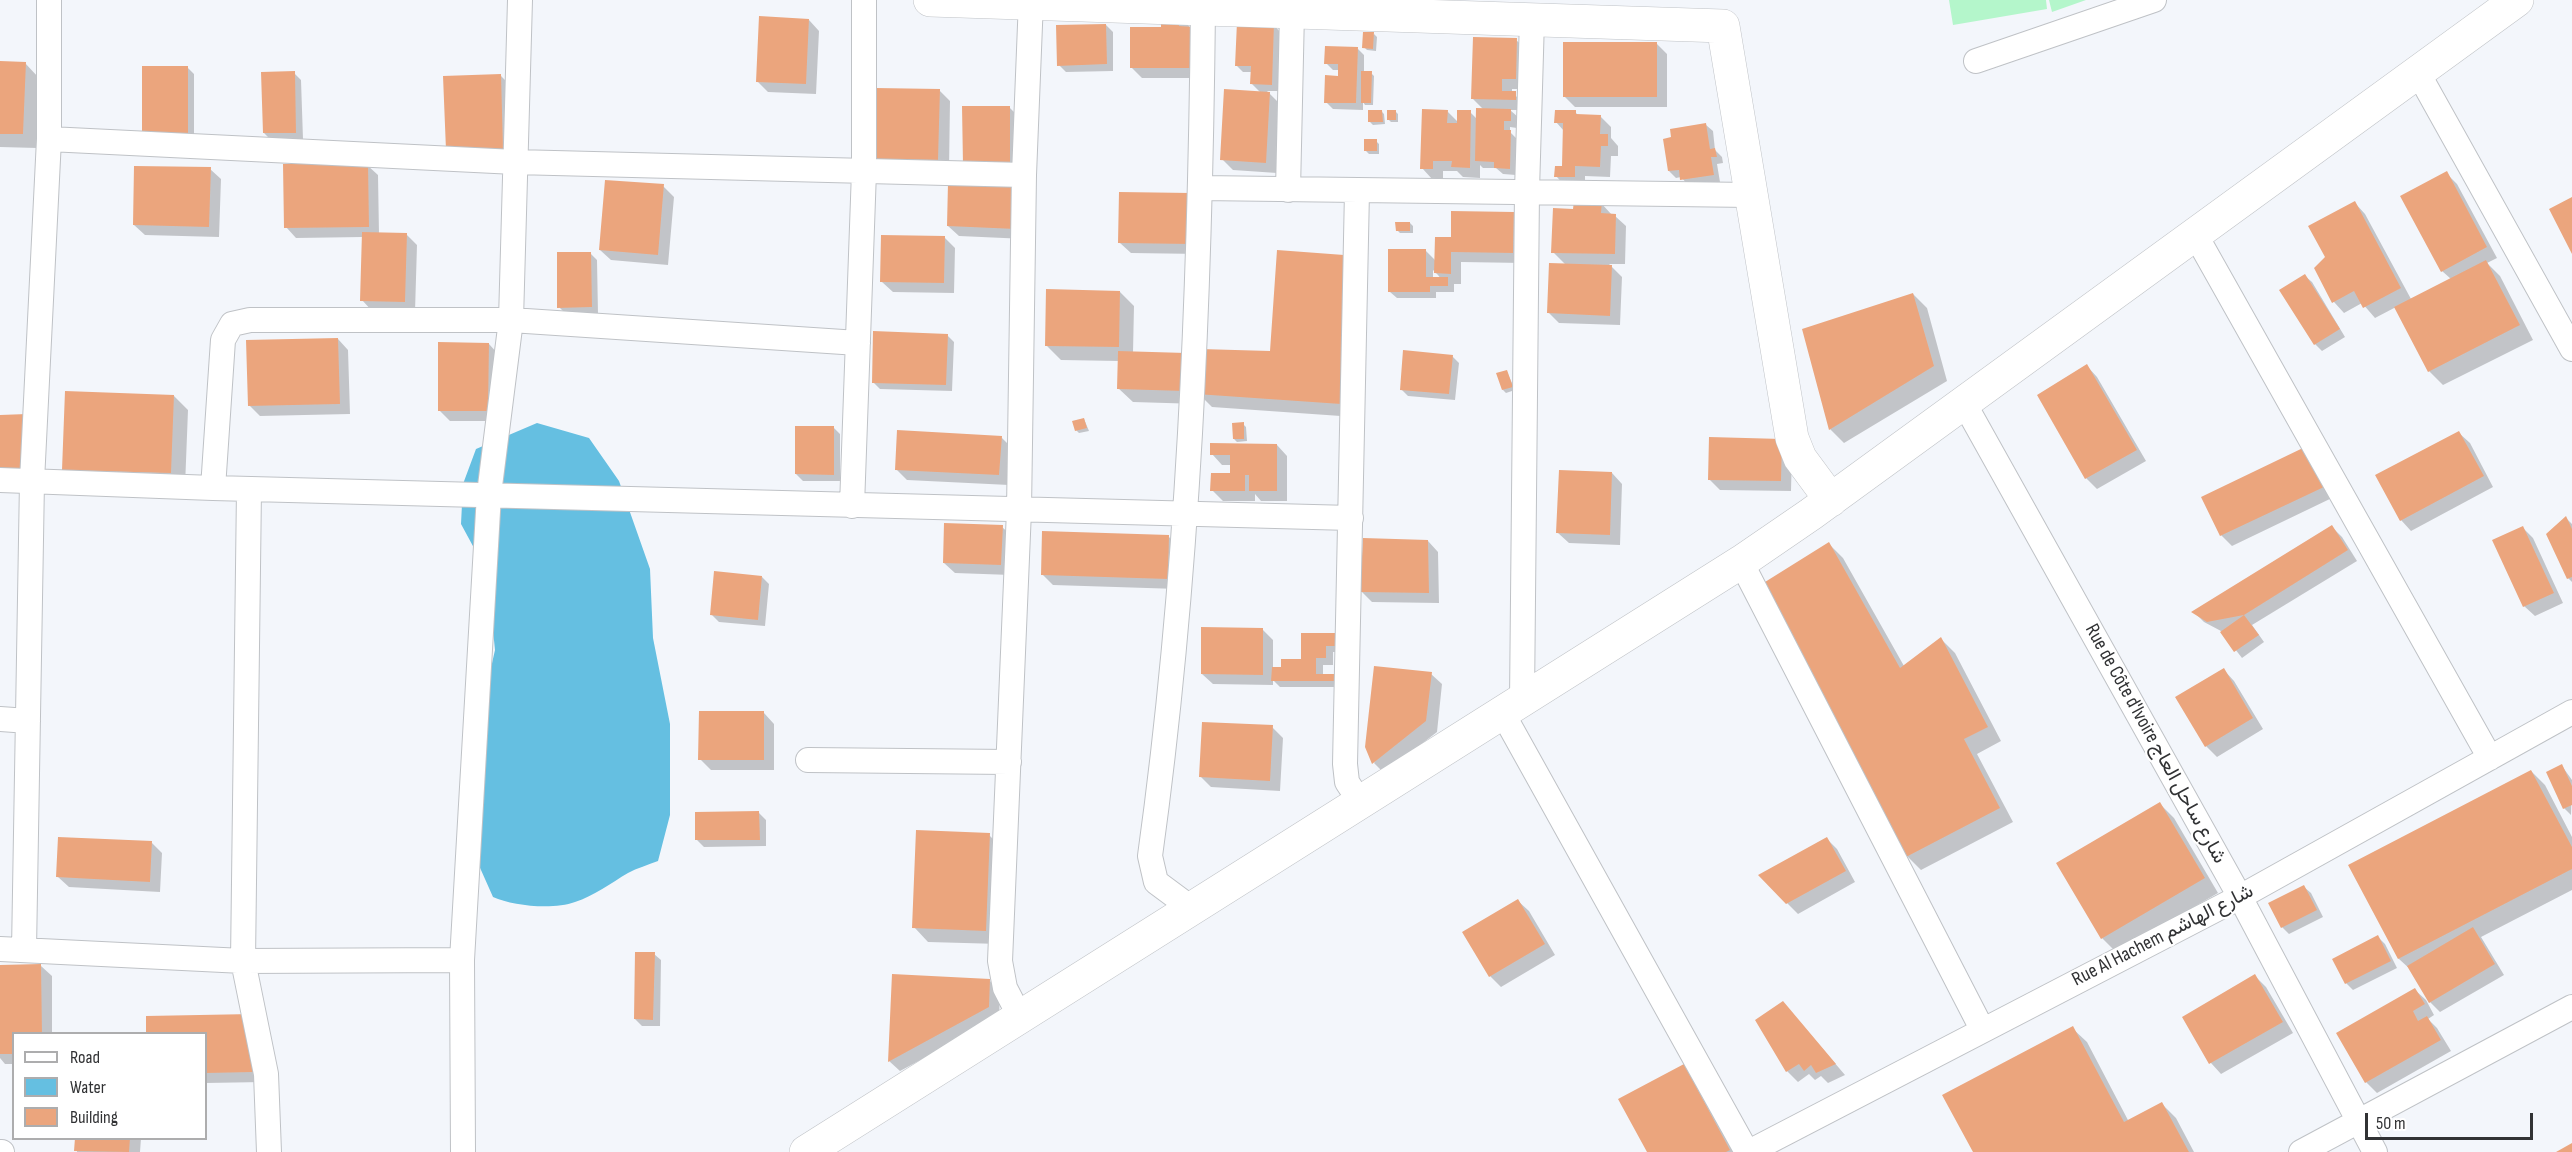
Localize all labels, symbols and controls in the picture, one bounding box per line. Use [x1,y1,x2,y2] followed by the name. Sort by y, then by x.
[2079,620,2231,868] street label: Rue de Côte d'Ivoire شارع ساحل العاج
[2068,880,2258,992] street label: Rue Al Hachem شارع الهاشم
[12,1032,207,1140] legend
[70,1047,100,1068] text: Road
[70,1077,106,1098] text: Water
[2368,1101,2536,1139] scale bar
[70,1107,118,1128] text: Building
[2376,1113,2406,1134] text: 50 m

